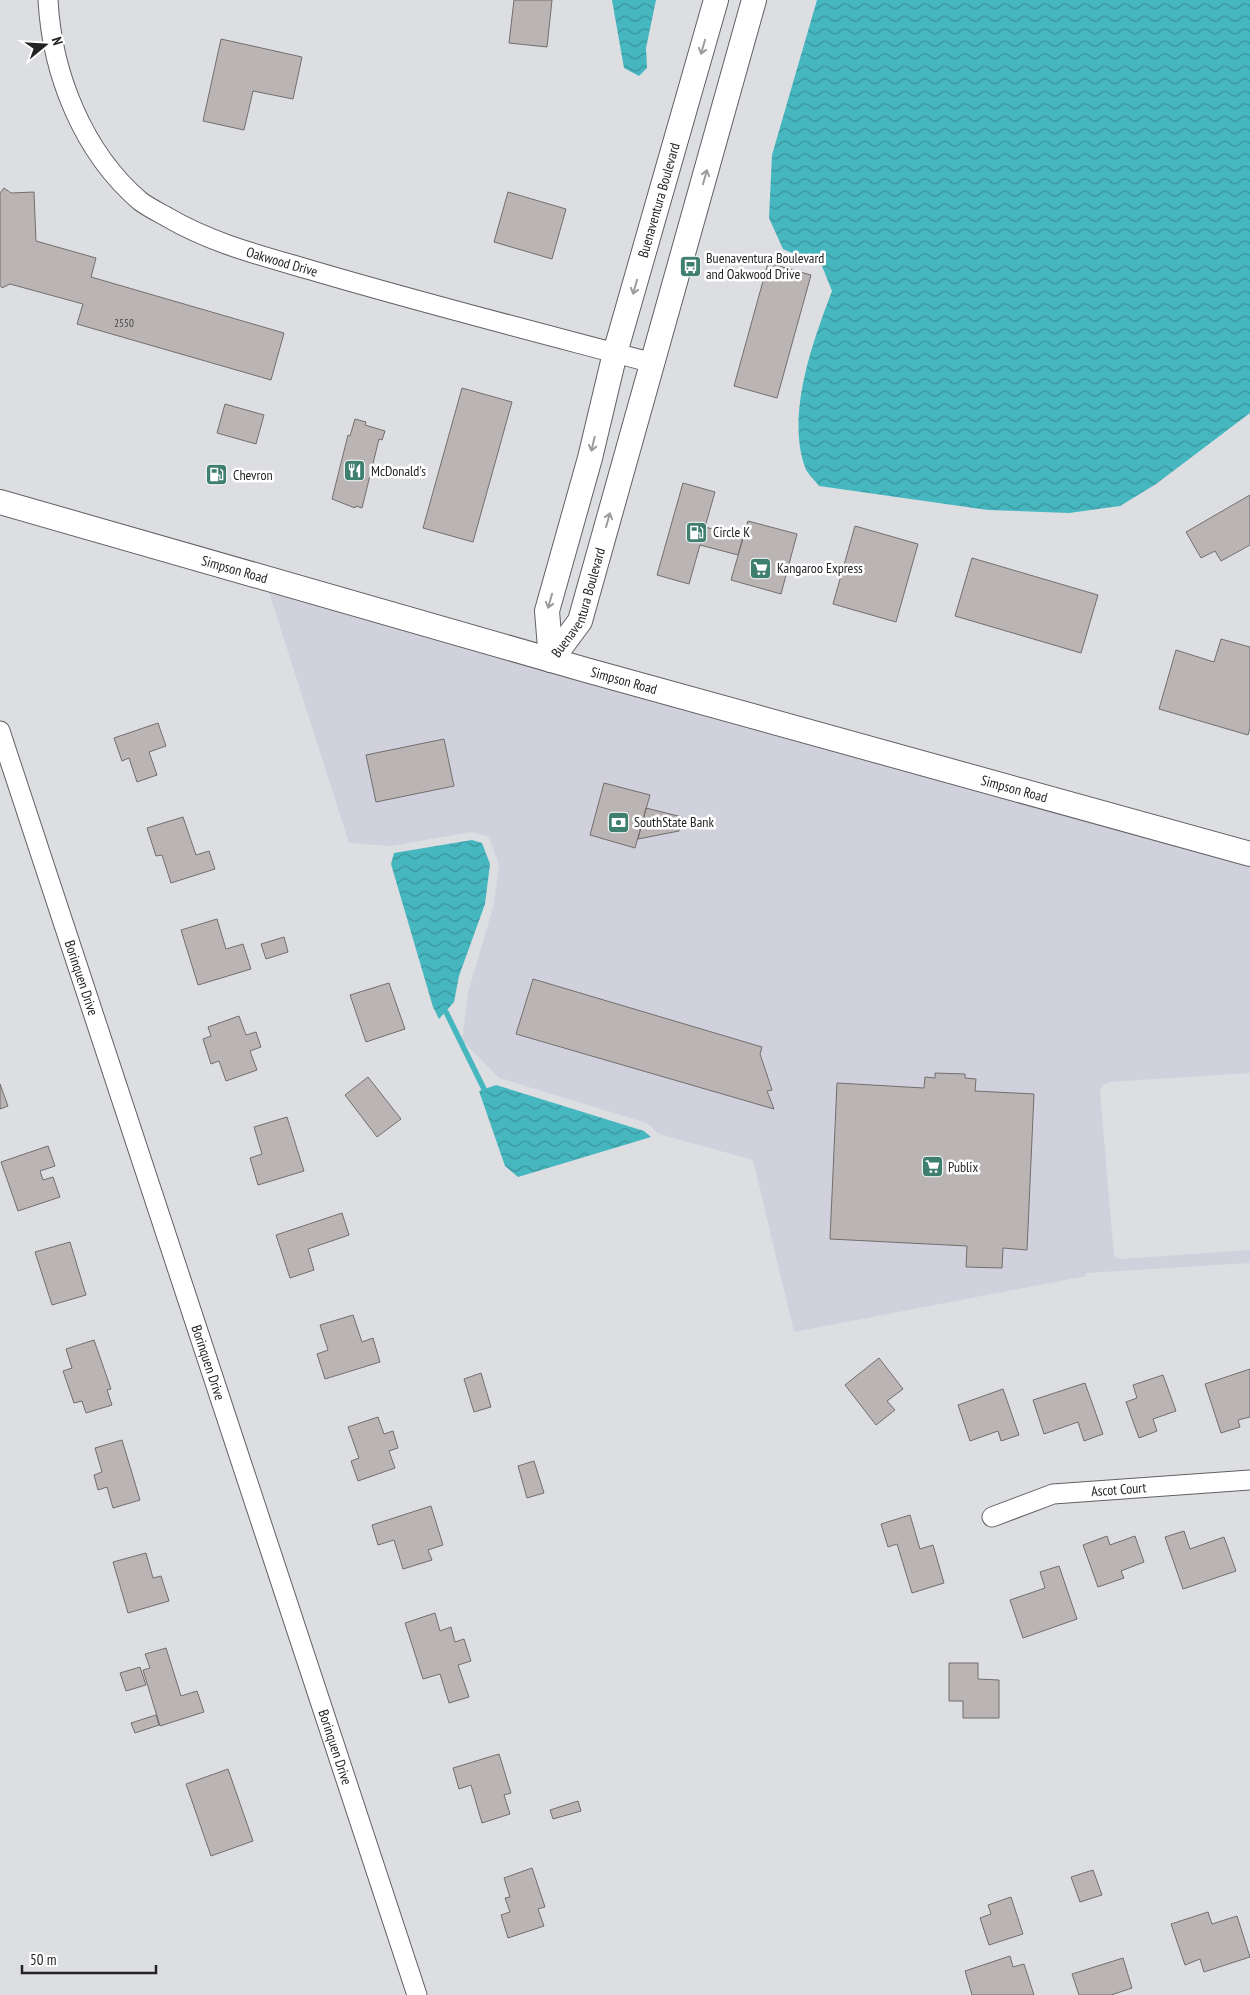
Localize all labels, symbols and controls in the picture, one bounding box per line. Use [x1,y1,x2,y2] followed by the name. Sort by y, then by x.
[20,20,70,70] north arrow
[48,35,67,47] text: N
[698,38,708,54] one-way arrow
[634,141,684,260] street label: Buenaventura Boulevard
[700,170,710,186] one-way arrow
[244,243,320,281] street label: Oakwood Drive
[706,249,824,283] place label: Buenaventura Boulevard and Oakwood Drive
[678,254,702,278] bus stop icon: Buenaventura Boulevard and Oakwood Drive
[629,279,639,295] one-way arrow
[114,316,134,330] house number: 2550
[588,436,597,452] one-way arrow
[343,459,367,483] restaurant icon: McDonald's
[371,462,426,480] place label: McDonald's
[205,463,229,487] fuel station icon: Chevron
[233,466,273,484] place label: Chevron
[604,512,614,528] one-way arrow
[685,520,709,544] fuel station icon: Circle K
[713,523,750,541] place label: Circle K
[547,546,609,661] street label: Buenaventura Boulevard
[199,551,270,587] street label: Simpson Road
[749,556,773,580] supermarket icon: Kangaroo Express
[777,559,863,577] place label: Kangaroo Express
[544,593,554,609] one-way arrow
[589,663,659,698] street label: Simpson Road
[979,771,1049,806] street label: Simpson Road
[606,810,630,834] bank icon: SouthState Bank
[634,813,714,831] place label: SouthState Bank
[61,938,102,1018] street label: Borinquen Drive
[920,1155,944,1179] supermarket icon: Publix
[948,1158,978,1176] place label: Publix
[188,1323,229,1403] street label: Borinquen Drive
[1090,1478,1147,1500] street label: Ascot Court
[314,1707,356,1787] street label: Borinquen Drive
[22,1942,156,1974] scale bar
[30,1950,56,1969] text: 50 m

